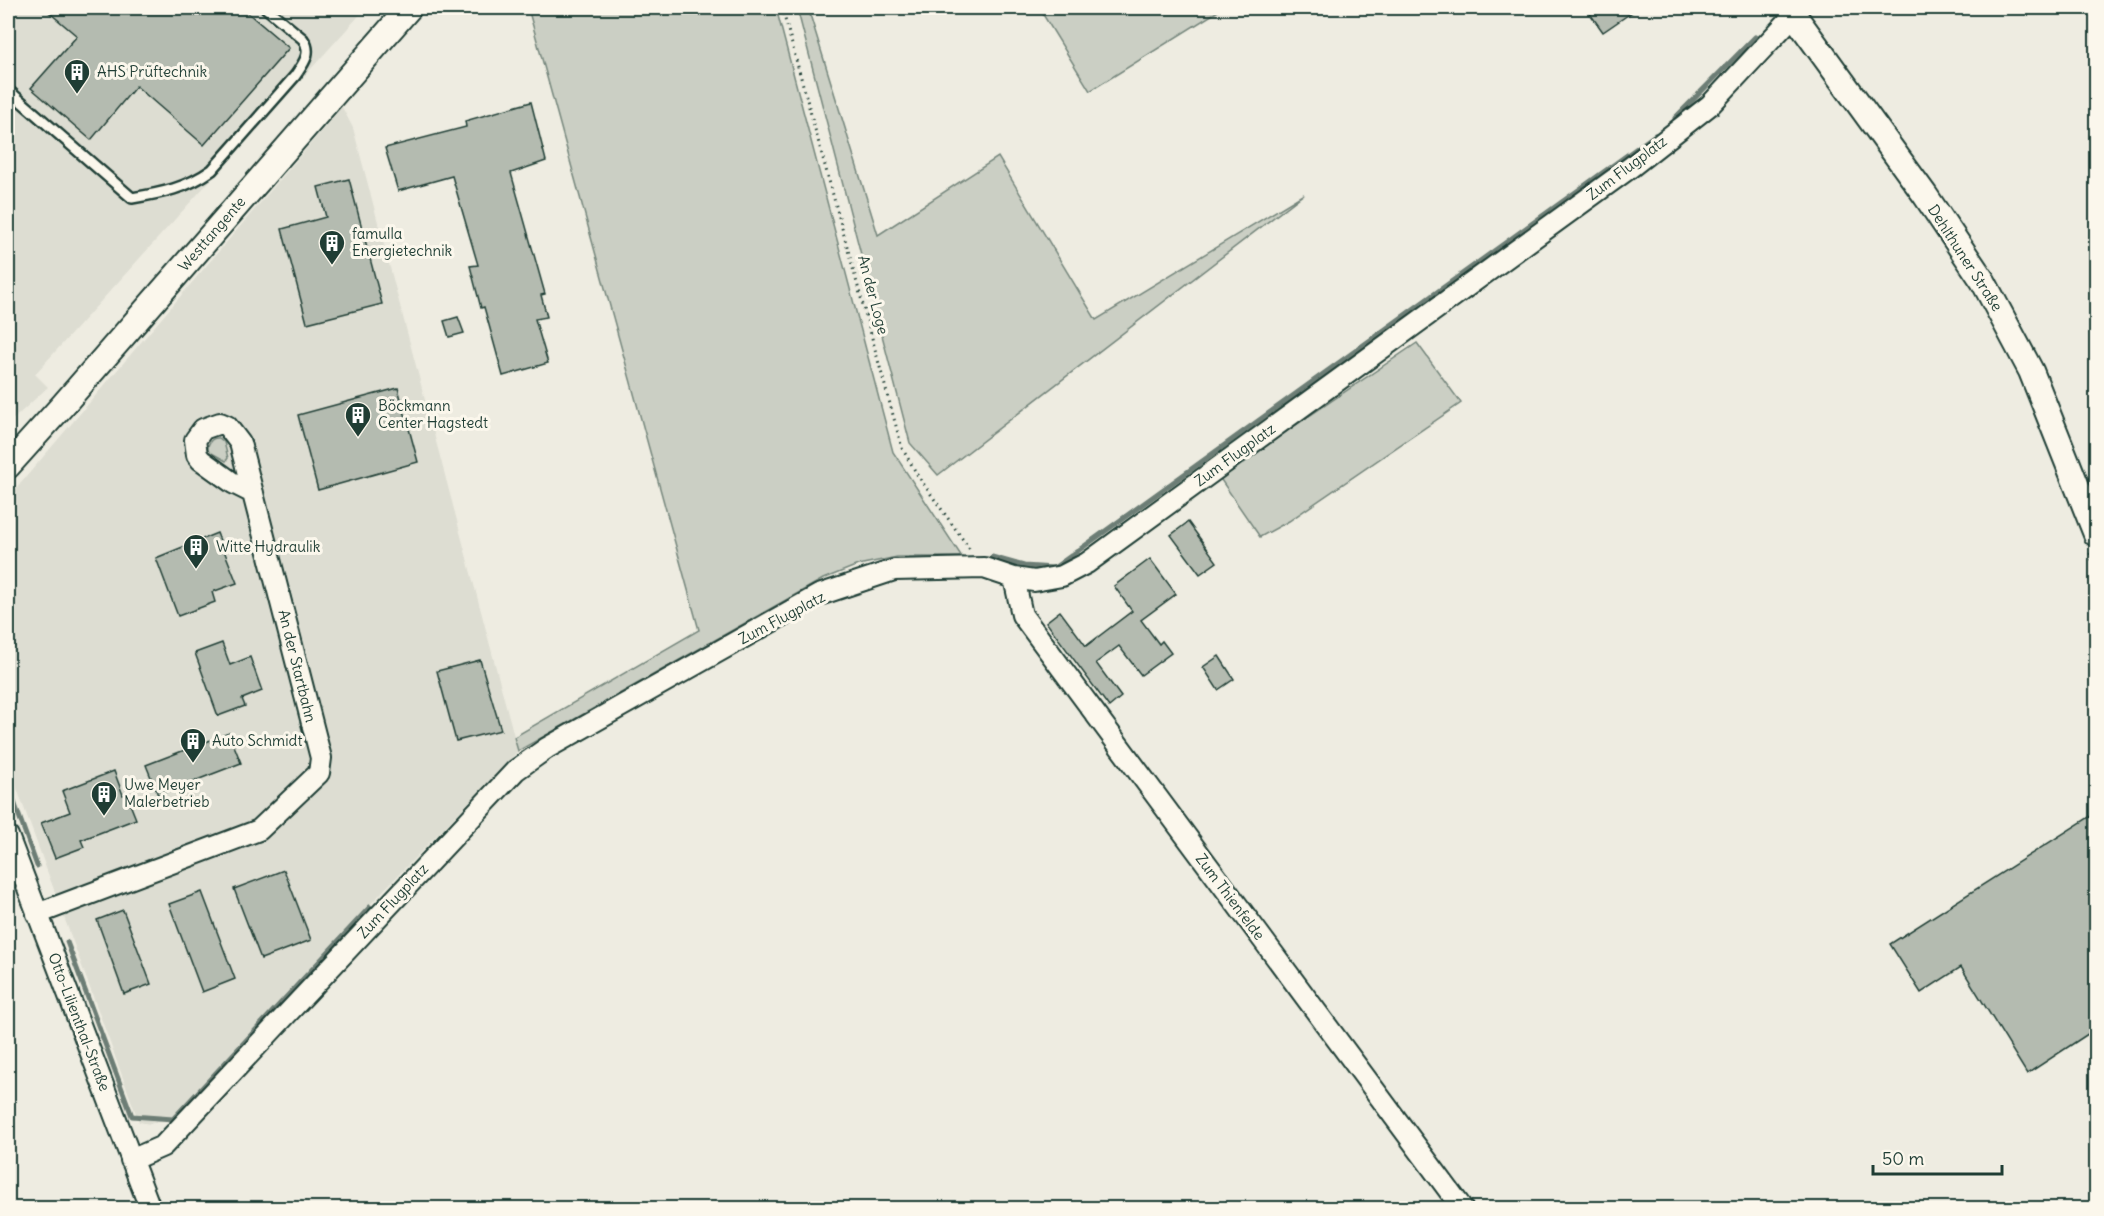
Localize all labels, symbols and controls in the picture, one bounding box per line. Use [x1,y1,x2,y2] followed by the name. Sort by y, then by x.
[62,57,92,95] building icon: AHS Prüftechnik
[97,62,207,81] place label: AHS Prüftechnik
[1583,131,1670,204] street label: Zum Flugplatz
[174,192,249,275] street label: Westtangente
[1924,201,2007,315] street label: Dehlthuner Straße
[352,224,453,260] place label: famulla Energietechnik
[317,228,347,266] building icon: famulla Energietechnik
[854,253,893,337] street label: An der Loge
[378,396,488,432] place label: Böckmann Center Hagstedt
[343,400,373,438] building icon: Böckmann Center Hagstedt
[1191,419,1279,490] street label: Zum Flugplatz
[181,532,211,570] building icon: Witte Hydraulik
[216,537,321,556] place label: Witte Hydraulik
[735,587,828,648] street label: Zum Flugplatz
[274,608,321,724] street label: An der Startbahn
[178,726,208,764] building icon: Auto Schmidt
[212,731,302,750] place label: Auto Schmidt
[124,775,209,811] place label: Uwe Meyer Malerbetrieb
[89,779,119,817] building icon: Uwe Meyer Malerbetrieb
[1192,850,1269,944] street label: Zum Thienfelde
[353,859,432,942] street label: Zum Flugplatz
[44,950,115,1094] street label: Otto-Lilienthal-Straße
[1873,1138,2002,1176] scale bar
[1882,1147,1924,1170] text: 50 m

